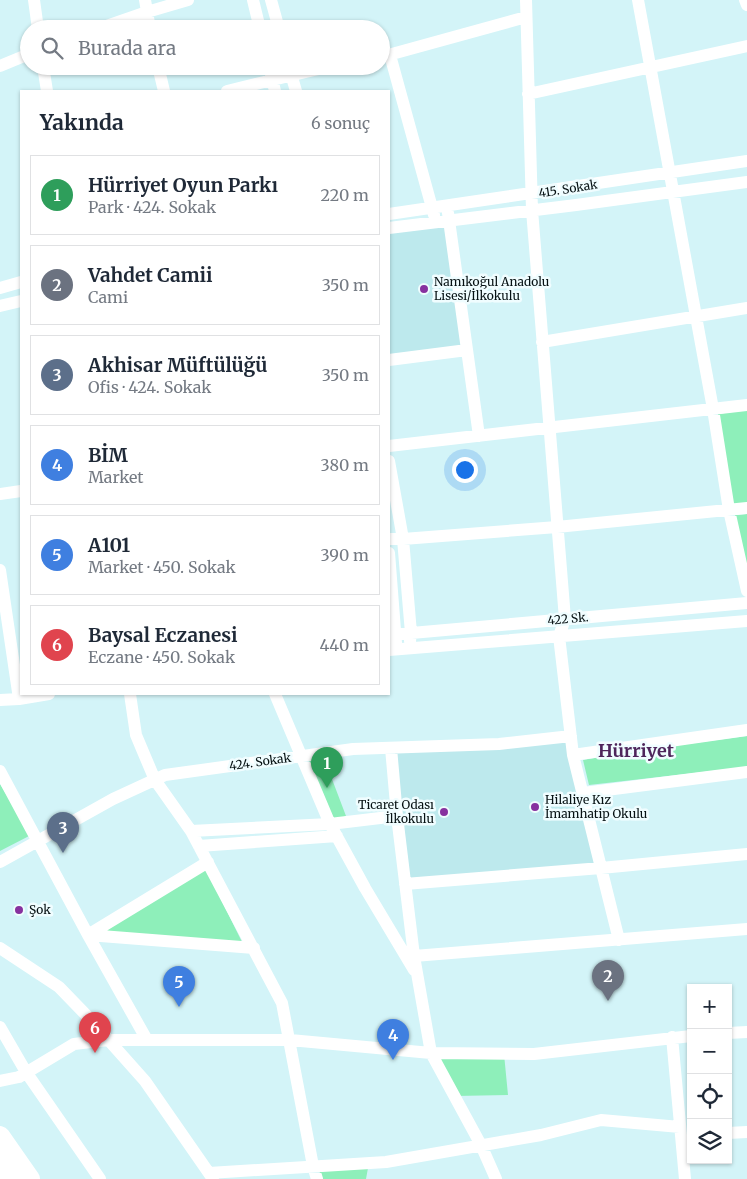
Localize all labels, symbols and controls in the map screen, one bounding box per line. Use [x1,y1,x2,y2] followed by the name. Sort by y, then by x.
[20,20,390,75] search box
[38,34,66,62] icon: search
[78,36,176,60] text: Burada ara
[40,109,124,136] text: Yakında
[311,113,370,133] text: 6 sonuç
[88,173,278,197] text: Hürriyet Oyun Parkı
[537,176,599,201] street label: 415. Sokak
[53,185,61,205] text: 1
[321,185,369,205] text: 220 m
[88,197,216,217] text: Park · 424. Sokak
[88,263,213,287] text: Vahdet Camii
[434,274,550,303] place label: Namıkoğul Anadolu Lisesi/İlkokulu
[52,275,62,295] text: 2
[322,275,369,295] text: 350 m
[418,283,430,295] marker: Namıkoğul Anadolu Lisesi/İlkokulu
[88,287,128,307] text: Cami
[88,353,268,377] text: Akhisar Müftülüğü
[52,365,62,385] text: 3
[322,365,369,385] text: 350 m
[88,377,211,397] text: Ofis · 424. Sokak
[88,443,128,467] text: BİM
[52,455,62,475] text: 4
[321,455,369,475] text: 380 m
[452,457,478,483] your location
[88,467,144,487] text: Market
[88,533,130,557] text: A101
[52,545,62,565] text: 5
[321,545,369,565] text: 390 m
[88,557,236,577] text: Market · 450. Sokak
[547,609,589,628] street label: 422 Sk.
[88,623,237,647] text: Baysal Eczanesi
[52,635,62,655] text: 6
[319,635,369,655] text: 440 m
[88,647,235,667] text: Eczane · 450. Sokak
[598,739,675,762] district label: Hürriyet
[311,747,343,788] pin: 1
[228,750,292,773] street label: 424. Sokak
[545,792,648,821] place label: Hilaliye Kız İmamhatip Okulu
[358,797,434,826] place label: Ticaret Odası İlkokulu
[529,801,541,813] marker: Hilaliye Kız İmamhatip Okulu
[438,806,450,818] marker: Ticaret Odası İlkokulu
[47,812,79,853] pin: 3
[29,902,51,917] place label: Şok
[13,904,25,916] marker: Şok
[592,960,624,1001] pin: 2
[163,966,195,1007] pin: 5
[687,984,732,1164] map controls
[687,984,732,1029] button: +
[79,1012,111,1053] pin: 6
[377,1019,409,1060] pin: 4
[687,1029,732,1074] button: −
[687,1074,732,1119] button: locate
[687,1119,732,1164] button: layers

